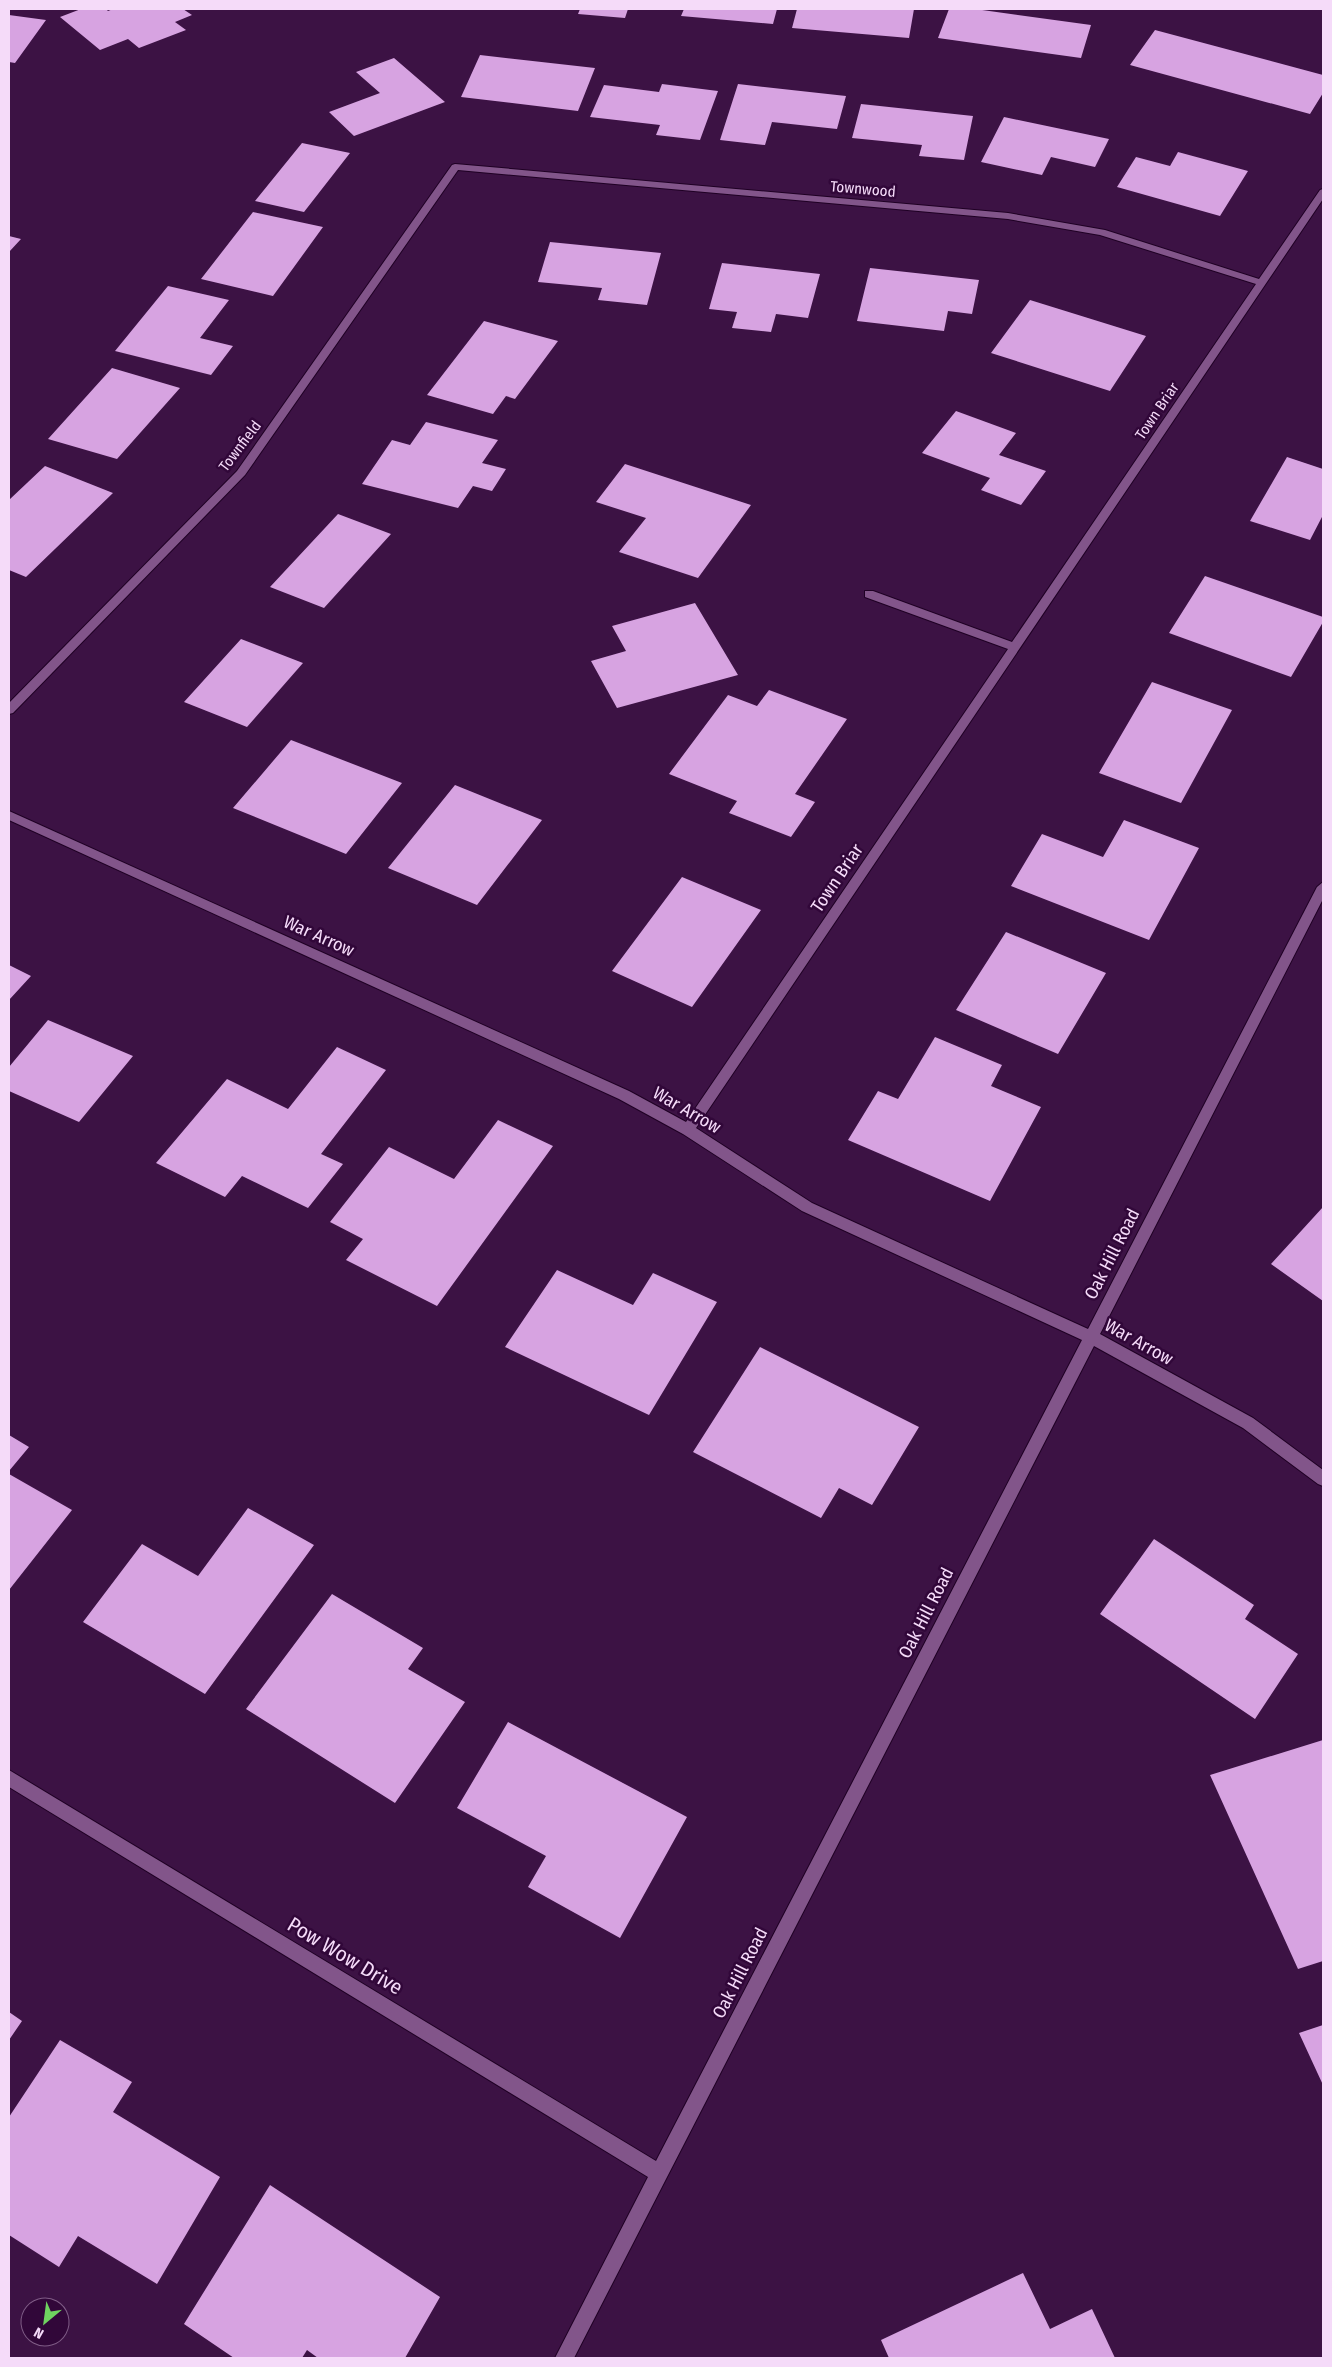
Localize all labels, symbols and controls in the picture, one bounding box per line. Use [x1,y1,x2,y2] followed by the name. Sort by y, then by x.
[830,177,896,201] street label: Townwood
[1131,378,1183,443] street label: Town Briar
[215,417,265,475] street label: Townfield
[806,839,868,917] street label: Town Briar
[280,911,358,961] street label: War Arrow
[649,1082,725,1138] street label: War Arrow
[1080,1205,1144,1303] street label: Oak Hill Road
[1101,1314,1177,1370] street label: War Arrow
[894,1564,958,1662] street label: Oak Hill Road
[283,1911,407,2001] street label: Pow Wow Drive
[708,1924,772,2022] street label: Oak Hill Road
[20,2297,70,2347] north arrow
[31,2323,47,2342] text: N

